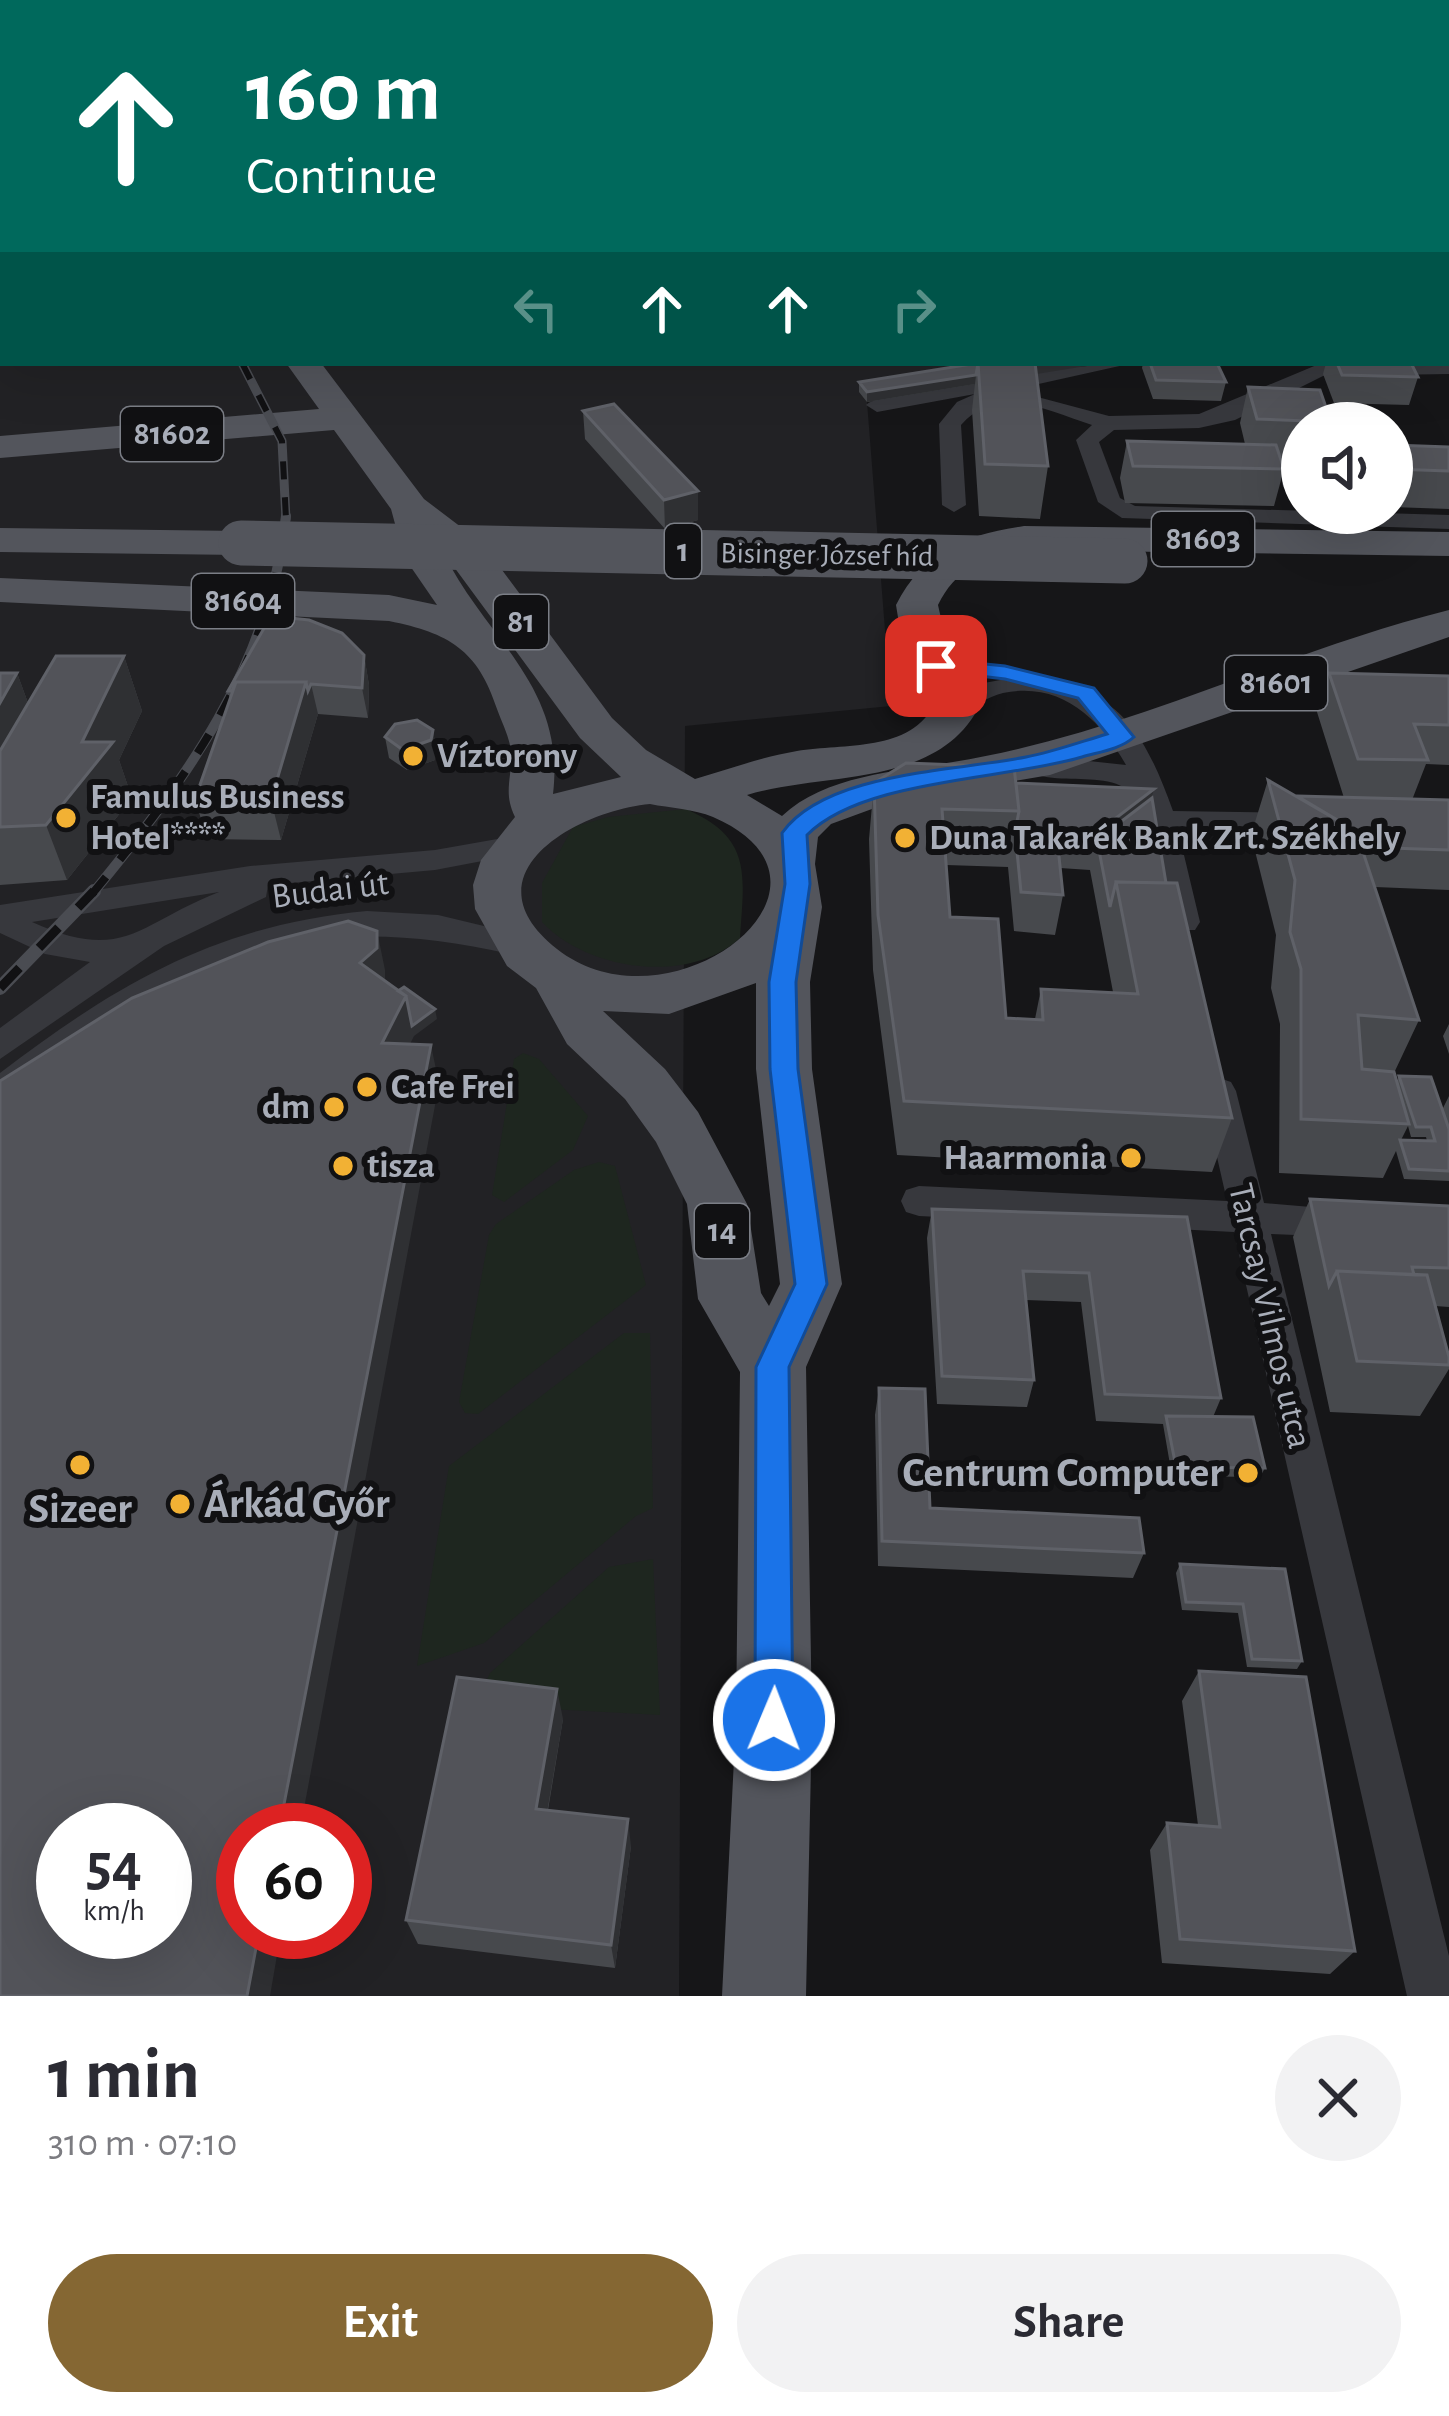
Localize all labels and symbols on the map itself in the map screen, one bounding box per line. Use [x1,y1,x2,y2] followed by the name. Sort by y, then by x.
[121,407,223,461] road number: 81602
[1152,512,1254,566] road number: 81603
[665,524,701,578] road number: 1
[720,538,934,572] street label: Bisinger József híd
[192,574,294,628] road number: 81604
[494,595,548,649] road number: 81
[885,615,987,717] pin
[1225,656,1327,710] road number: 81601
[437,738,578,774] place label: Víztorony
[400,743,426,769] marker: Víztorony
[90,779,345,856] place label: Famulus Business Hotel****
[53,805,79,831] marker: Famulus Business Hotel****
[929,820,1401,856] place label: Duna Takarék Bank Zrt. Székhely
[892,825,918,851] marker: Duna Takarék Bank Zrt. Székhely
[270,865,391,915] street label: Budai út
[391,1069,515,1105] place label: Cafe Frei
[354,1074,380,1100] marker: Cafe Frei
[262,1089,310,1125] place label: dm
[321,1094,347,1120] marker: dm
[943,1140,1107,1176] place label: Haarmonia
[1118,1145,1144,1171] marker: Haarmonia
[367,1148,435,1184] place label: tisza
[330,1153,356,1179] marker: tisza
[1222,1180,1318,1452] street label: Tarcsay Vilmos utca
[695,1204,749,1258] road number: 14
[67,1452,93,1478] marker: Sizeer
[903,1452,1224,1494] place label: Centrum Computer
[1235,1460,1261,1486] marker: Centrum Computer
[204,1479,390,1525] place label: Árkád Győr
[28,1488,132,1530] place label: Sizeer
[167,1491,193,1517] marker: Árkád Győr
[711,1657,837,1783] position arrow
[216,1803,372,1959] speed limit sign: 60

